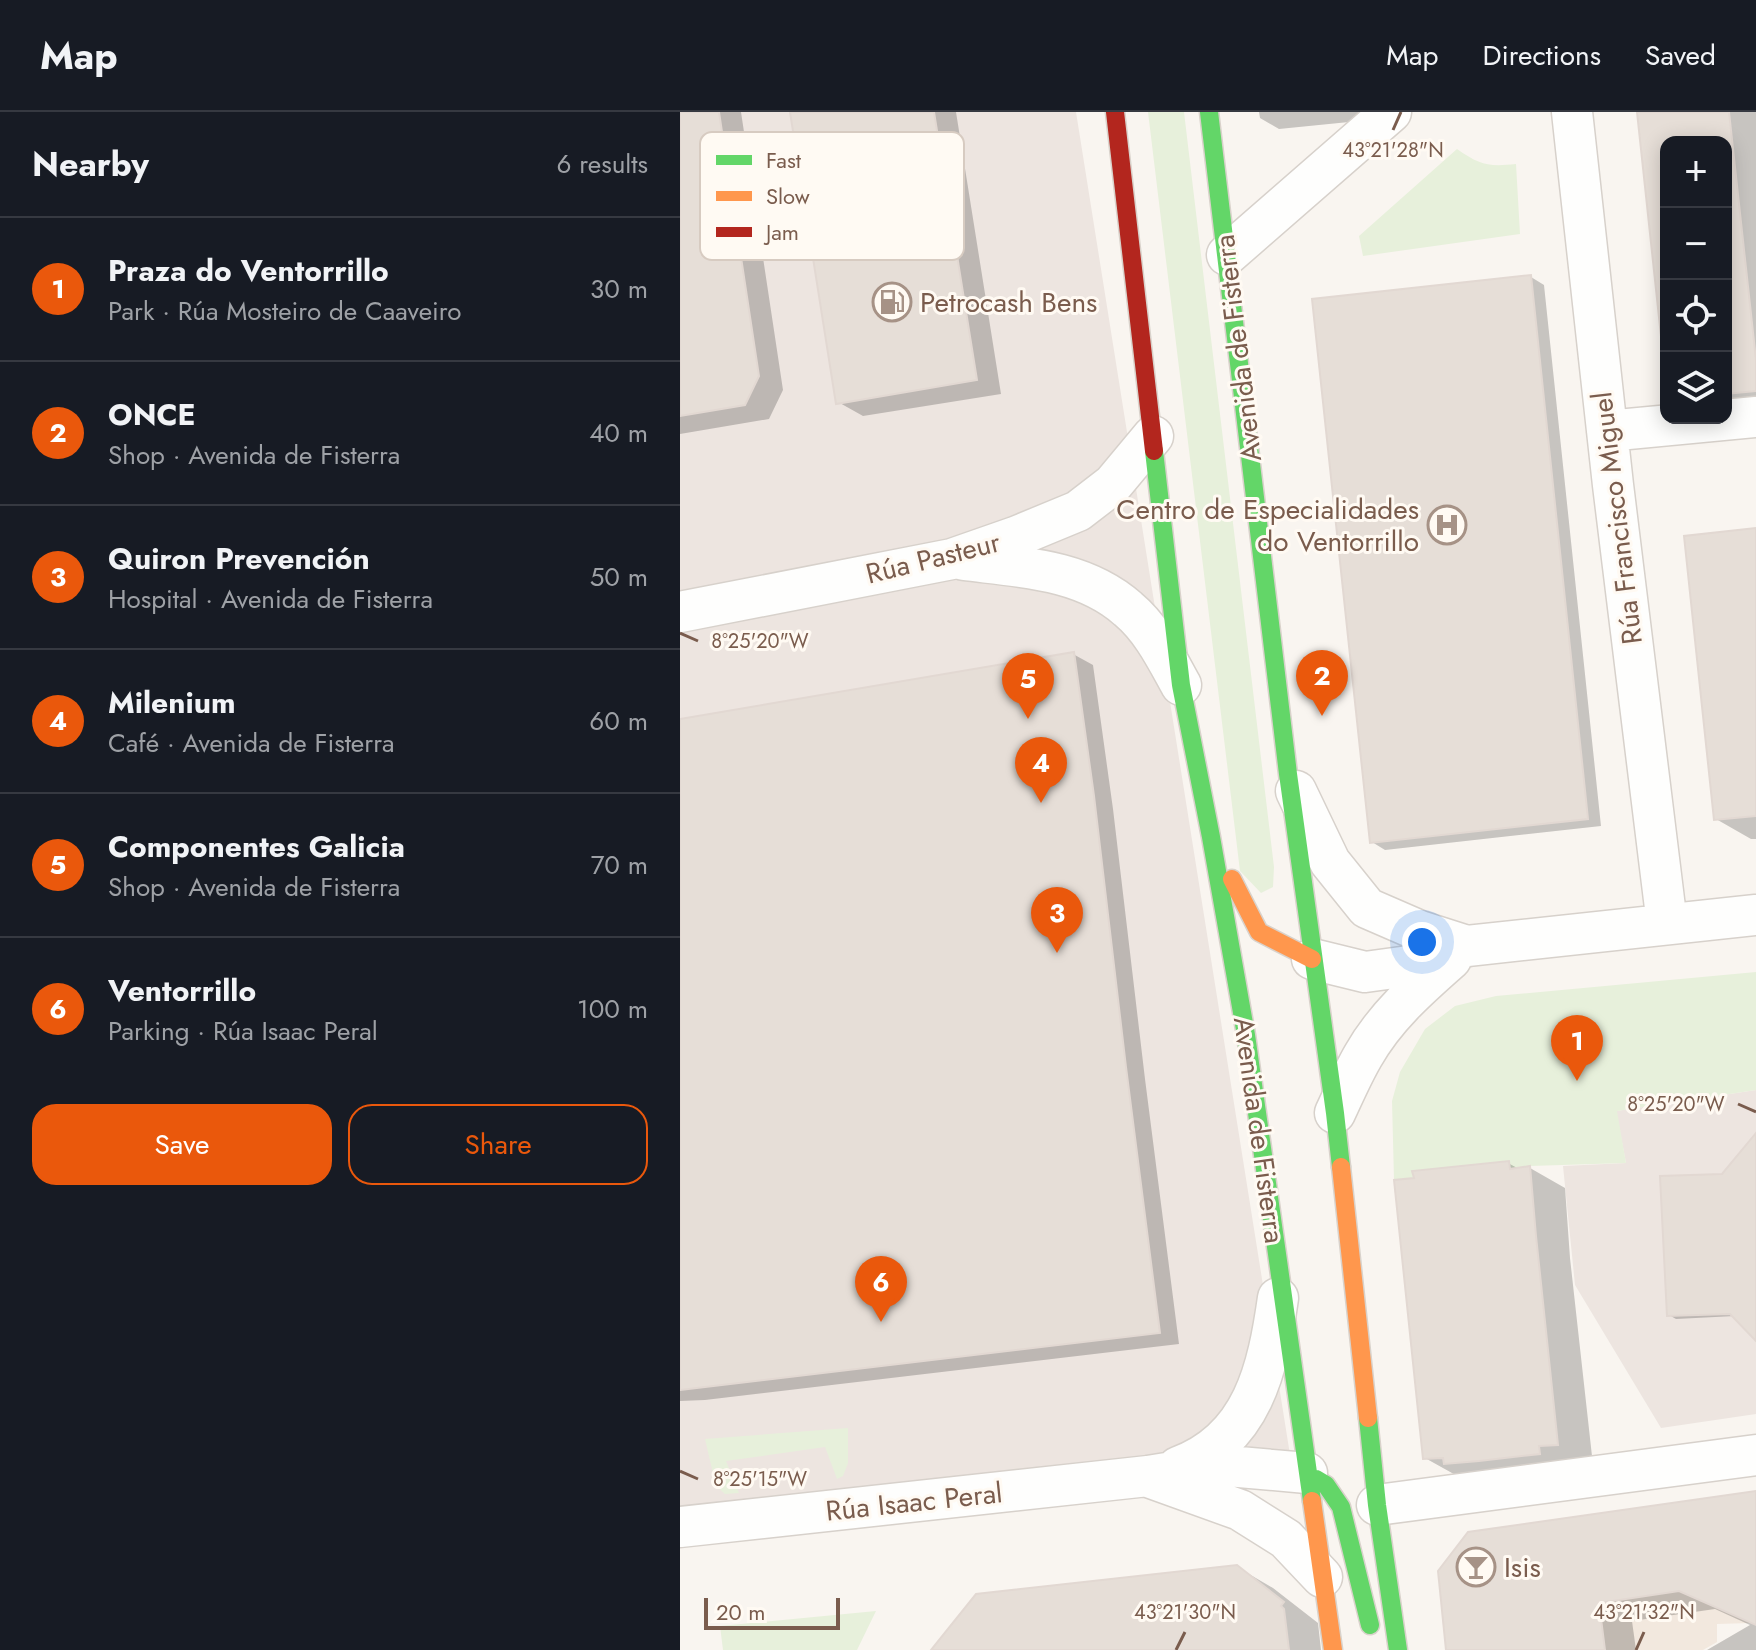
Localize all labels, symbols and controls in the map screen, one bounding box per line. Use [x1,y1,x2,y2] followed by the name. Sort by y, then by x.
[40,28,118,83] text: Map
[1386,35,1438,76] text: Map
[1482,35,1601,76] text: Directions
[1645,35,1716,76] text: Saved
[700,132,964,260] legend
[1342,136,1444,165] text: 43°21'28"N
[1660,136,1732,424] map controls
[1660,136,1732,208] button: +
[32,140,149,189] text: Nearby
[766,144,802,176] text: Fast
[556,145,648,183] text: 6 results
[766,180,810,212] text: Slow
[1660,208,1732,280] button: −
[763,216,799,248] text: Jam
[1204,232,1272,464] street label: Avenida de Fisterra
[108,249,389,292] text: Praza do Ventorrillo
[51,270,65,308] text: 1
[590,270,648,308] text: 30 m
[1660,280,1732,352] button: locate
[871,281,913,323] fuel station icon: Petrocash Bens
[920,282,1097,323] place label: Petrocash Bens
[108,292,462,330] text: Park · Rúa Mosteiro de Caaveiro
[1660,352,1732,424] button: layers
[1581,389,1653,647] street label: Rúa Francisco Miguel
[108,393,196,436] text: ONCE
[49,414,67,452] text: 2
[589,414,648,452] text: 40 m
[108,436,400,474] text: Shop · Avenida de Fisterra
[1116,489,1419,562] place label: Centro de Especialidades do Ventorrillo
[1426,504,1468,546] hospital icon: Centro de Especialidades do Ventorrillo
[862,521,1005,594] street label: Rúa Pasteur
[108,537,370,580] text: Quiron Prevención
[50,558,66,596] text: 3
[590,558,648,596] text: 50 m
[108,580,433,618] text: Hospital · Avenida de Fisterra
[711,627,809,656] text: 8°25'20"W
[1296,650,1348,716] pin: 2
[1002,653,1054,719] pin: 5
[108,681,236,724] text: Milenium
[49,702,67,740] text: 4
[589,702,648,740] text: 60 m
[108,724,395,762] text: Café · Avenida de Fisterra
[1015,737,1067,803] pin: 4
[108,825,405,868] text: Componentes Galicia
[50,846,66,884] text: 5
[591,846,648,884] text: 70 m
[108,868,400,906] text: Shop · Avenida de Fisterra
[1031,887,1083,953] pin: 3
[1402,922,1442,962] your location
[108,969,256,1012] text: Ventorrillo
[49,990,67,1028] text: 6
[577,990,648,1028] text: 100 m
[108,1012,378,1050] text: Parking · Rúa Isaac Peral
[1223,1014,1295,1246] street label: Avenida de Fisterra
[1551,1015,1603,1081] pin: 1
[1627,1090,1725,1119] text: 8°25'20"W
[32,1104,332,1185] button: Save
[348,1104,648,1185] button: Share
[855,1256,907,1322] pin: 6
[713,1465,807,1494] text: 8°25'15"W
[824,1472,1004,1532] street label: Rúa Isaac Peral
[1455,1546,1497,1588] bar icon: Isis
[1504,1547,1541,1588] place label: Isis
[704,1594,840,1630] scale bar
[716,1596,765,1628] text: 20 m
[1134,1598,1236,1627] text: 43°21'30"N
[1593,1598,1695,1627] text: 43°21'32"N

